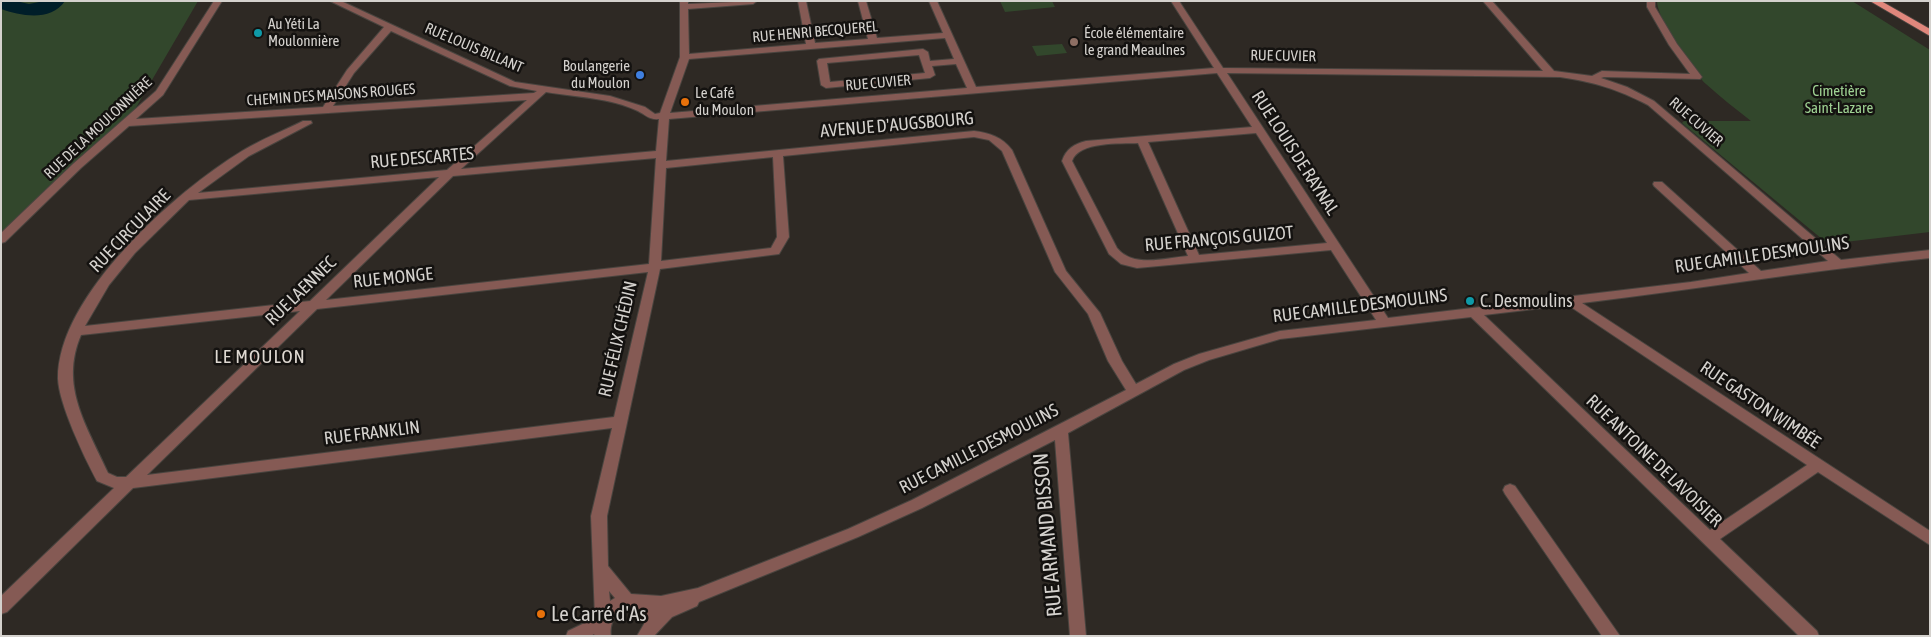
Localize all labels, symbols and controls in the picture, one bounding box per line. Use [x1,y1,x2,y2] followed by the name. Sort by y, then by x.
[268,15,339,50] place label: Au Yéti La Moulonnière
[752,18,878,46] street label: RUE HENRI BECQUEREL
[422,19,526,77] street label: RUE LOUIS BILLANT
[1084,24,1185,59] place label: École élémentaire le grand Meaulnes
[252,27,264,39] marker: Au Yéti La Moulonnière
[1068,36,1080,48] marker: École élémentaire le grand Meaulnes
[1250,46,1316,66] street label: RUE CUVIER
[563,57,630,92] place label: Boulangerie du Moulon
[634,69,646,81] marker: Boulangerie du Moulon
[845,71,911,95] street label: RUE CUVIER
[40,73,156,183] street label: RUE DE LA MOULONNIÈRE
[246,80,416,110] street label: CHEMIN DES MAISONS ROUGES
[1805,82,1873,117] park label: Cimetière Saint-Lazare
[695,84,754,119] place label: Le Café du Moulon
[1247,87,1343,219] street label: RUE LOUIS DE RAYNAL
[1665,94,1727,150] street label: RUE CUVIER
[679,96,691,108] marker: Le Café du Moulon
[819,108,975,142] street label: AVENUE D'AUGSBOURG
[369,143,475,173] street label: RUE DESCARTES
[85,185,175,277] street label: RUE CIRCULAIRE
[1144,222,1294,256] street label: RUE FRANÇOIS GUIZOT
[1674,232,1850,278] street label: RUE CAMILLE DESMOULINS
[261,252,341,330] street label: RUE LAENNEC
[352,263,434,293] street label: RUE MONGE
[594,279,642,399] street label: RUE FÉLIX CHÉDIN
[1272,285,1448,327] street label: RUE CAMILLE DESMOULINS
[1480,290,1572,312] place label: C. Desmoulins
[1464,295,1476,307] marker: C. Desmoulins
[213,346,307,368] district label: LE MOULON
[1696,357,1824,453] street label: RUE GASTON WIMBÉE
[1581,390,1727,532] street label: RUE ANTOINE DE LAVOISIER
[896,400,1062,498] street label: RUE CAMILLE DESMOULINS
[323,416,421,450] street label: RUE FRANKLIN
[1028,452,1068,618] street label: RUE ARMAND BISSON
[551,601,647,627] place label: Le Carré d'As
[535,608,547,620] marker: Le Carré d'As

